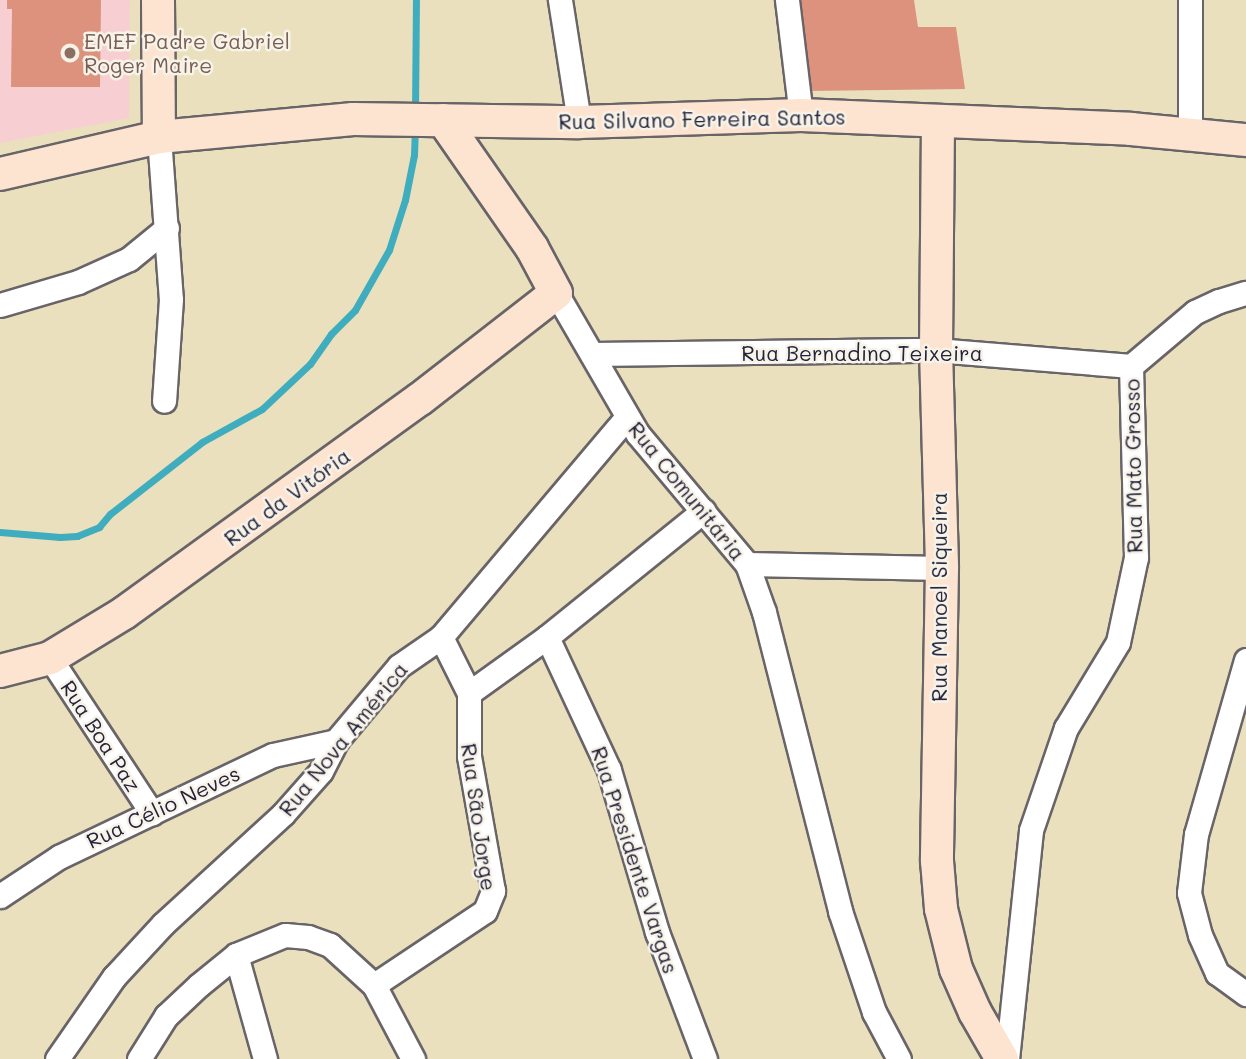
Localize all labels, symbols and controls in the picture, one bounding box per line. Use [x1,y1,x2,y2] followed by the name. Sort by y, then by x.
[84,28,290,78] place label: EMEF Padre Gabriel Roger Maire
[62,45,78,61] marker: EMEF Padre Gabriel Roger Maire
[558,104,846,134] street label: Rua Silvano Ferreira Santos
[741,340,983,366] street label: Rua Bernadino Teixeira
[1119,379,1147,553] street label: Rua Mato Grosso
[623,417,751,565] street label: Rua Comunitária
[219,443,355,551] street label: Rua da Vitória
[926,492,952,702] street label: Rua Manoel Siqueira
[273,657,413,821] street label: Rua Nova América
[56,676,146,796] street label: Rua Boa Paz
[456,742,502,892] street label: Rua São Jorge
[586,743,684,977] street label: Rua Presidente Vargas
[82,760,244,854] street label: Rua Célio Neves

